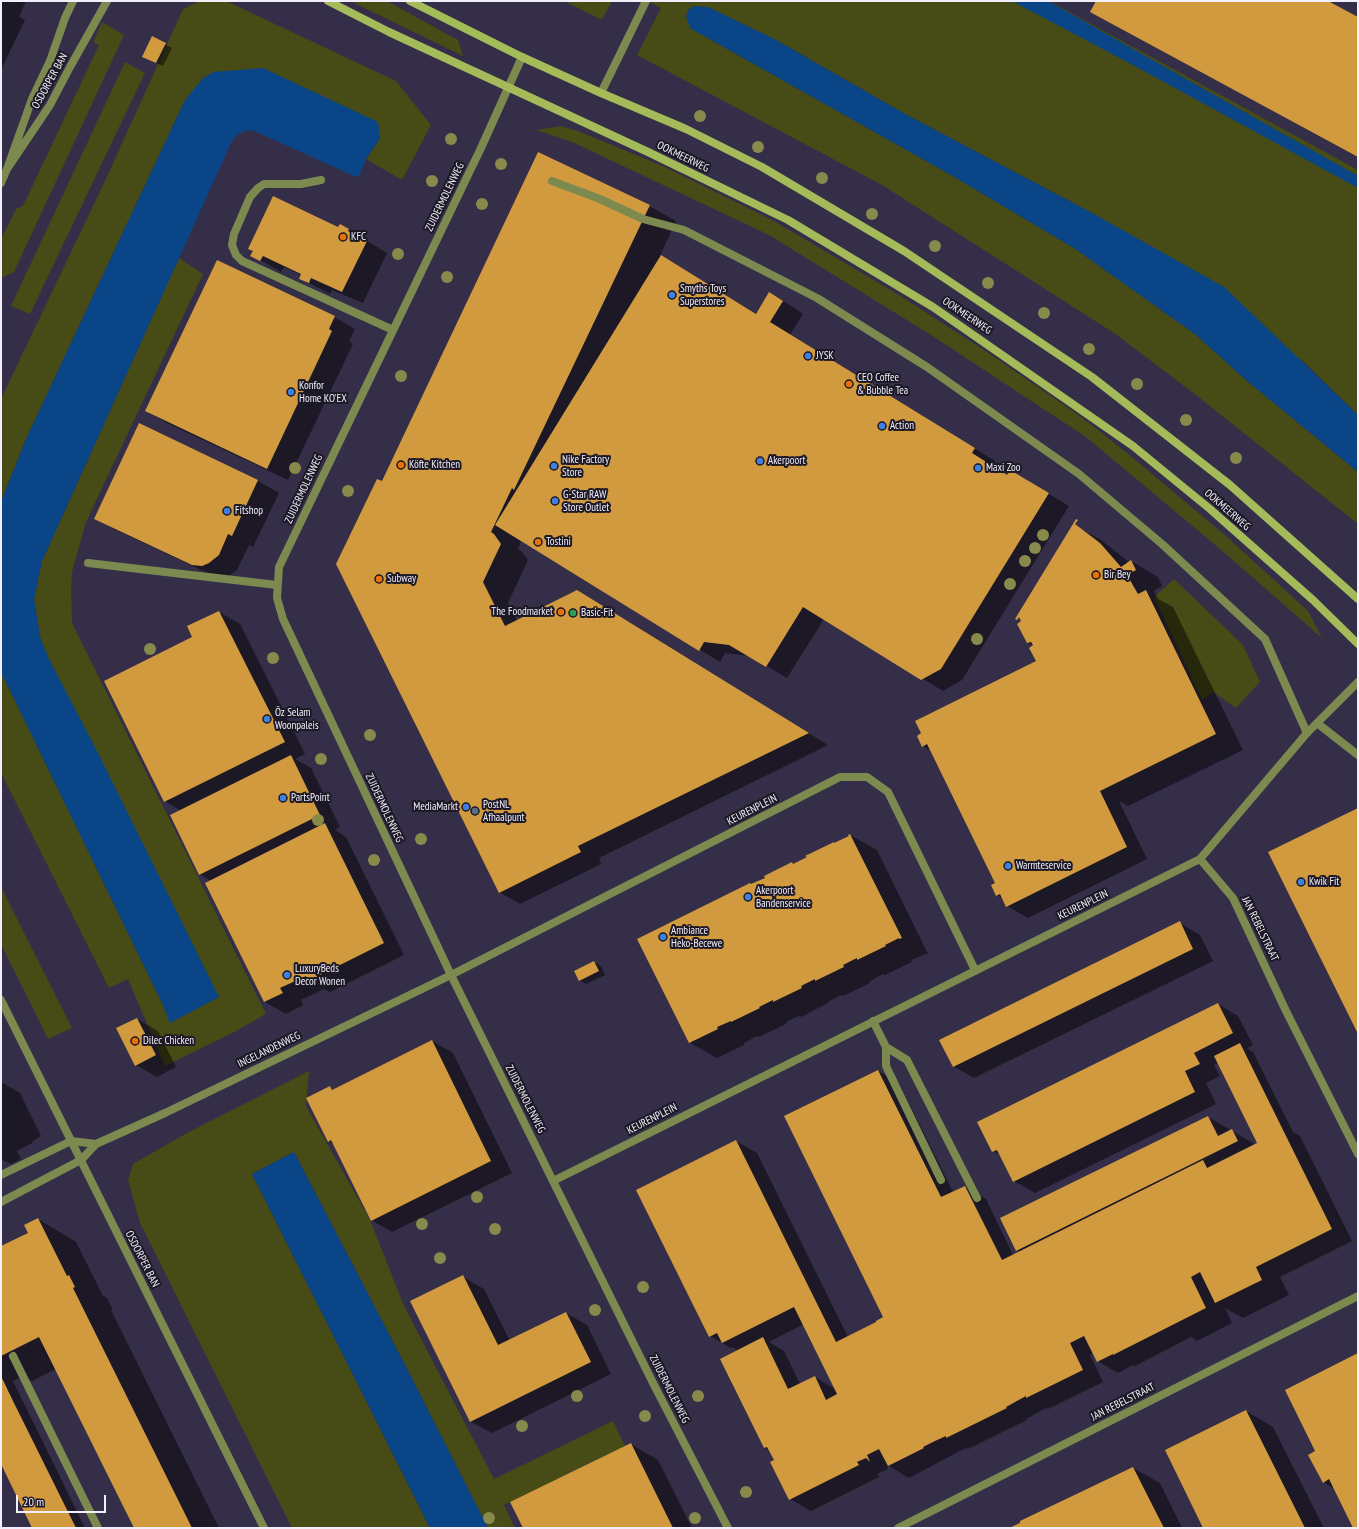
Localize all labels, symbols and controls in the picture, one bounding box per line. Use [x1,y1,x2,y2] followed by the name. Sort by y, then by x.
[29,51,71,111] street label: OSDORPER BAN
[655,139,711,175] street label: OOKMEERWEG
[423,161,467,233] street label: ZUIDERMOLENWEG
[351,230,366,244] place label: KFC
[338,232,348,242] marker: KFC
[680,282,726,308] place label: Smyths Toys Superstores
[667,290,677,300] marker: Smyths Toys Superstores
[940,295,994,337] street label: OOKMEERWEG
[816,349,834,363] place label: JYSK
[803,351,813,361] marker: JYSK
[857,371,908,397] place label: CEO Coffee & Bubble Tea
[299,379,347,405] place label: Konfor Home KO'EX
[844,379,854,389] marker: CEO Coffee & Bubble Tea
[286,387,296,397] marker: Konfor Home KO'EX
[890,419,914,433] place label: Action
[877,421,887,431] marker: Action
[282,452,326,526] street label: ZUIDERMOLENWEG
[562,453,609,479] place label: Nike Factory Store
[768,454,806,468] place label: Akerpoort
[755,456,765,466] marker: Akerpoort
[409,458,460,472] place label: Köfte Kitchen
[396,460,406,470] marker: Köfte Kitchen
[549,461,559,471] marker: Nike Factory Store
[986,461,1021,475] place label: Maxi Zoo
[973,463,983,473] marker: Maxi Zoo
[1201,487,1253,533] street label: OOKMEERWEG
[563,488,609,514] place label: G-Star RAW Store Outlet
[550,496,560,506] marker: G-Star RAW Store Outlet
[235,504,263,518] place label: Fitshop
[222,506,232,516] marker: Fitshop
[546,535,571,549] place label: Tostini
[533,537,543,547] marker: Tostini
[1104,568,1131,582] place label: Bir Bey
[1091,570,1101,580] marker: Bir Bey
[387,572,416,586] place label: Subway
[374,574,384,584] marker: Subway
[491,605,553,619] place label: The Foodmarket
[581,606,613,620] place label: Basic-Fit
[556,607,566,617] marker: The Foodmarket
[568,608,578,618] marker: Basic-Fit
[275,706,319,732] place label: Öz Selam Woonpaleis
[262,714,272,724] marker: Öz Selam Woonpaleis
[362,771,406,845] street label: ZUIDERMOLENWEG
[291,791,330,805] place label: PartsPoint
[725,792,779,828] street label: KEURENPLEIN
[278,793,288,803] marker: PartsPoint
[483,798,525,824] place label: PostNL Afhaalpunt
[413,800,458,814] place label: MediaMarkt
[461,802,471,812] marker: MediaMarkt
[470,806,480,816] marker: PostNL Afhaalpunt
[1016,859,1071,873] place label: Warmteservice
[1003,861,1013,871] marker: Warmteservice
[1309,875,1339,889] place label: Kwik Fit
[1296,877,1306,887] marker: Kwik Fit
[756,884,811,910] place label: Akerpoort Bandenservice
[1056,887,1110,923] street label: KEURENPLEIN
[743,892,753,902] marker: Akerpoort Bandenservice
[1239,895,1281,963] street label: JAN REBELSTRAAT
[671,924,722,950] place label: Ambiance Heko-Becewe
[658,932,668,942] marker: Ambiance Heko-Becewe
[295,962,345,988] place label: LuxuryBeds Decor Wonen
[282,970,292,980] marker: LuxuryBeds Decor Wonen
[235,1029,303,1071] street label: INGELANDENWEG
[143,1034,194,1048] place label: Dilec Chicken
[130,1036,140,1046] marker: Dilec Chicken
[502,1063,548,1135] street label: ZUIDERMOLENWEG
[625,1101,679,1137] street label: KEURENPLEIN
[122,1229,162,1289] street label: OSDORPER BAN
[646,1353,692,1425] street label: ZUIDERMOLENWEG
[1089,1380,1157,1424] street label: JAN REBELSTRAAT
[18,1487,108,1513] scale bar
[23,1494,44,1509] text: 20 m

